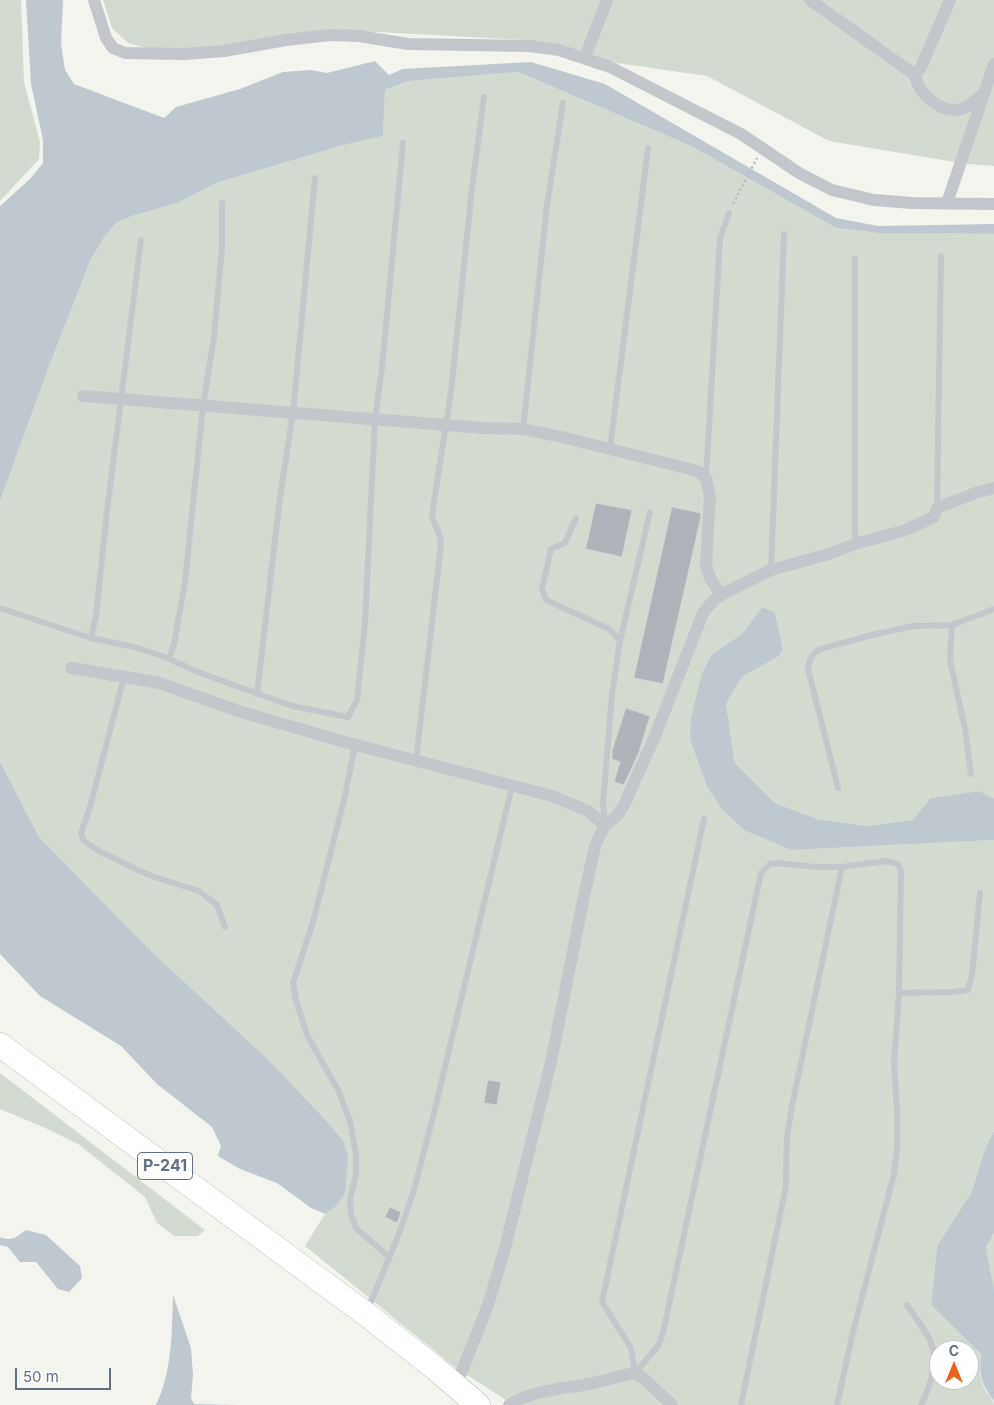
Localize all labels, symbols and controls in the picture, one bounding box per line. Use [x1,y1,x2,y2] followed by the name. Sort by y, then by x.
[138,1152,192,1180] road number: Р-241
[929,1340,979,1390] north arrow
[949,1342,959,1359] text: С
[18,1358,114,1390] scale bar
[23,1367,59,1386] text: 50 m

